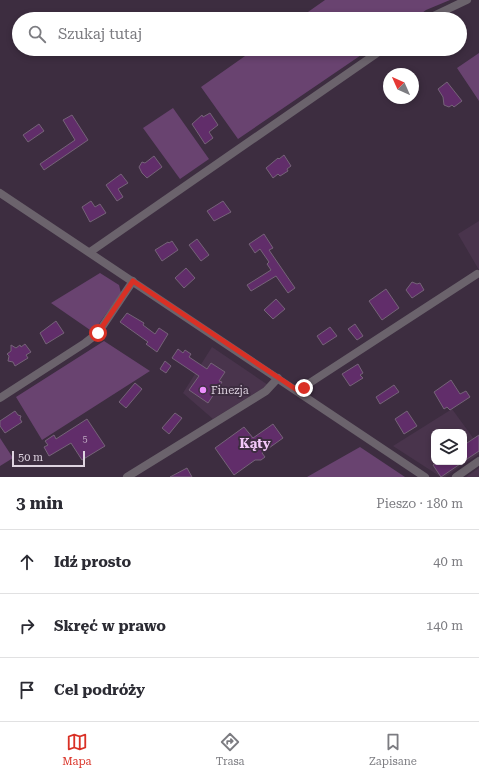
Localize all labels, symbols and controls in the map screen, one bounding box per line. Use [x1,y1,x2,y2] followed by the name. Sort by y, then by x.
[12,12,467,56] search box
[26,23,48,45] icon: search
[58,25,142,43] text: Szukaj tutaj
[383,68,419,104] north arrow
[89,324,107,342] route start
[295,379,313,397] route end
[211,384,249,397] place label: Finezja
[198,385,208,395] marker: Finezja
[431,429,467,465] map controls
[431,429,467,465] button: layers
[82,434,88,444] house number: 5
[239,436,271,451] district label: Kąty
[12,449,85,468] scale bar
[18,451,43,464] text: 50 m
[16,493,63,513] text: 3 min
[376,496,463,511] text: Pieszo · 180 m
[16,551,38,573] icon: ahead
[54,553,131,571] text: Idź prosto
[433,554,463,569] text: 40 m
[16,615,38,637] icon: right
[54,617,166,635] text: Skręć w prawo
[426,618,463,633] text: 140 m
[16,679,38,701] icon: arrive
[54,681,145,699] text: Cel podróży
[62,731,92,768] tab: Mapa
[216,731,245,768] tab: Trasa
[369,731,417,768] tab: Zapisane

